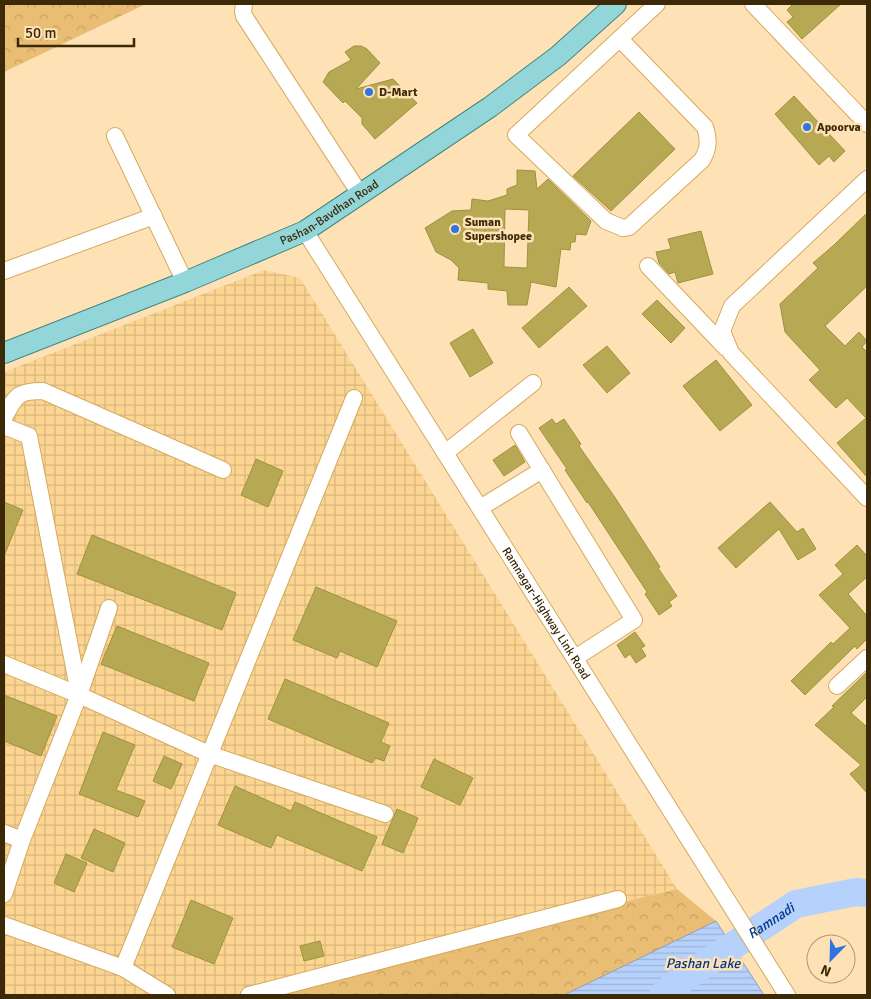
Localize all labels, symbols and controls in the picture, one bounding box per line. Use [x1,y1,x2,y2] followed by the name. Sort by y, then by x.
[18,15,134,47] scale bar
[25,24,56,42] text: 50 m
[379,85,418,100] place label: D-Mart
[363,86,375,98] marker: D-Mart
[817,120,861,135] place label: Apoorva
[801,121,813,133] marker: Apoorva
[278,177,382,249] street label: Pashan-Bavdhan Road
[465,215,532,244] place label: Suman Supershopee
[449,223,461,235] marker: Suman Supershopee
[498,545,593,682] street label: Ramnagar-Highway Link Road
[744,899,799,943] water label: Ramnadi
[806,934,856,984] north arrow
[666,955,741,972] water label: Pashan Lake
[818,961,834,980] text: N

